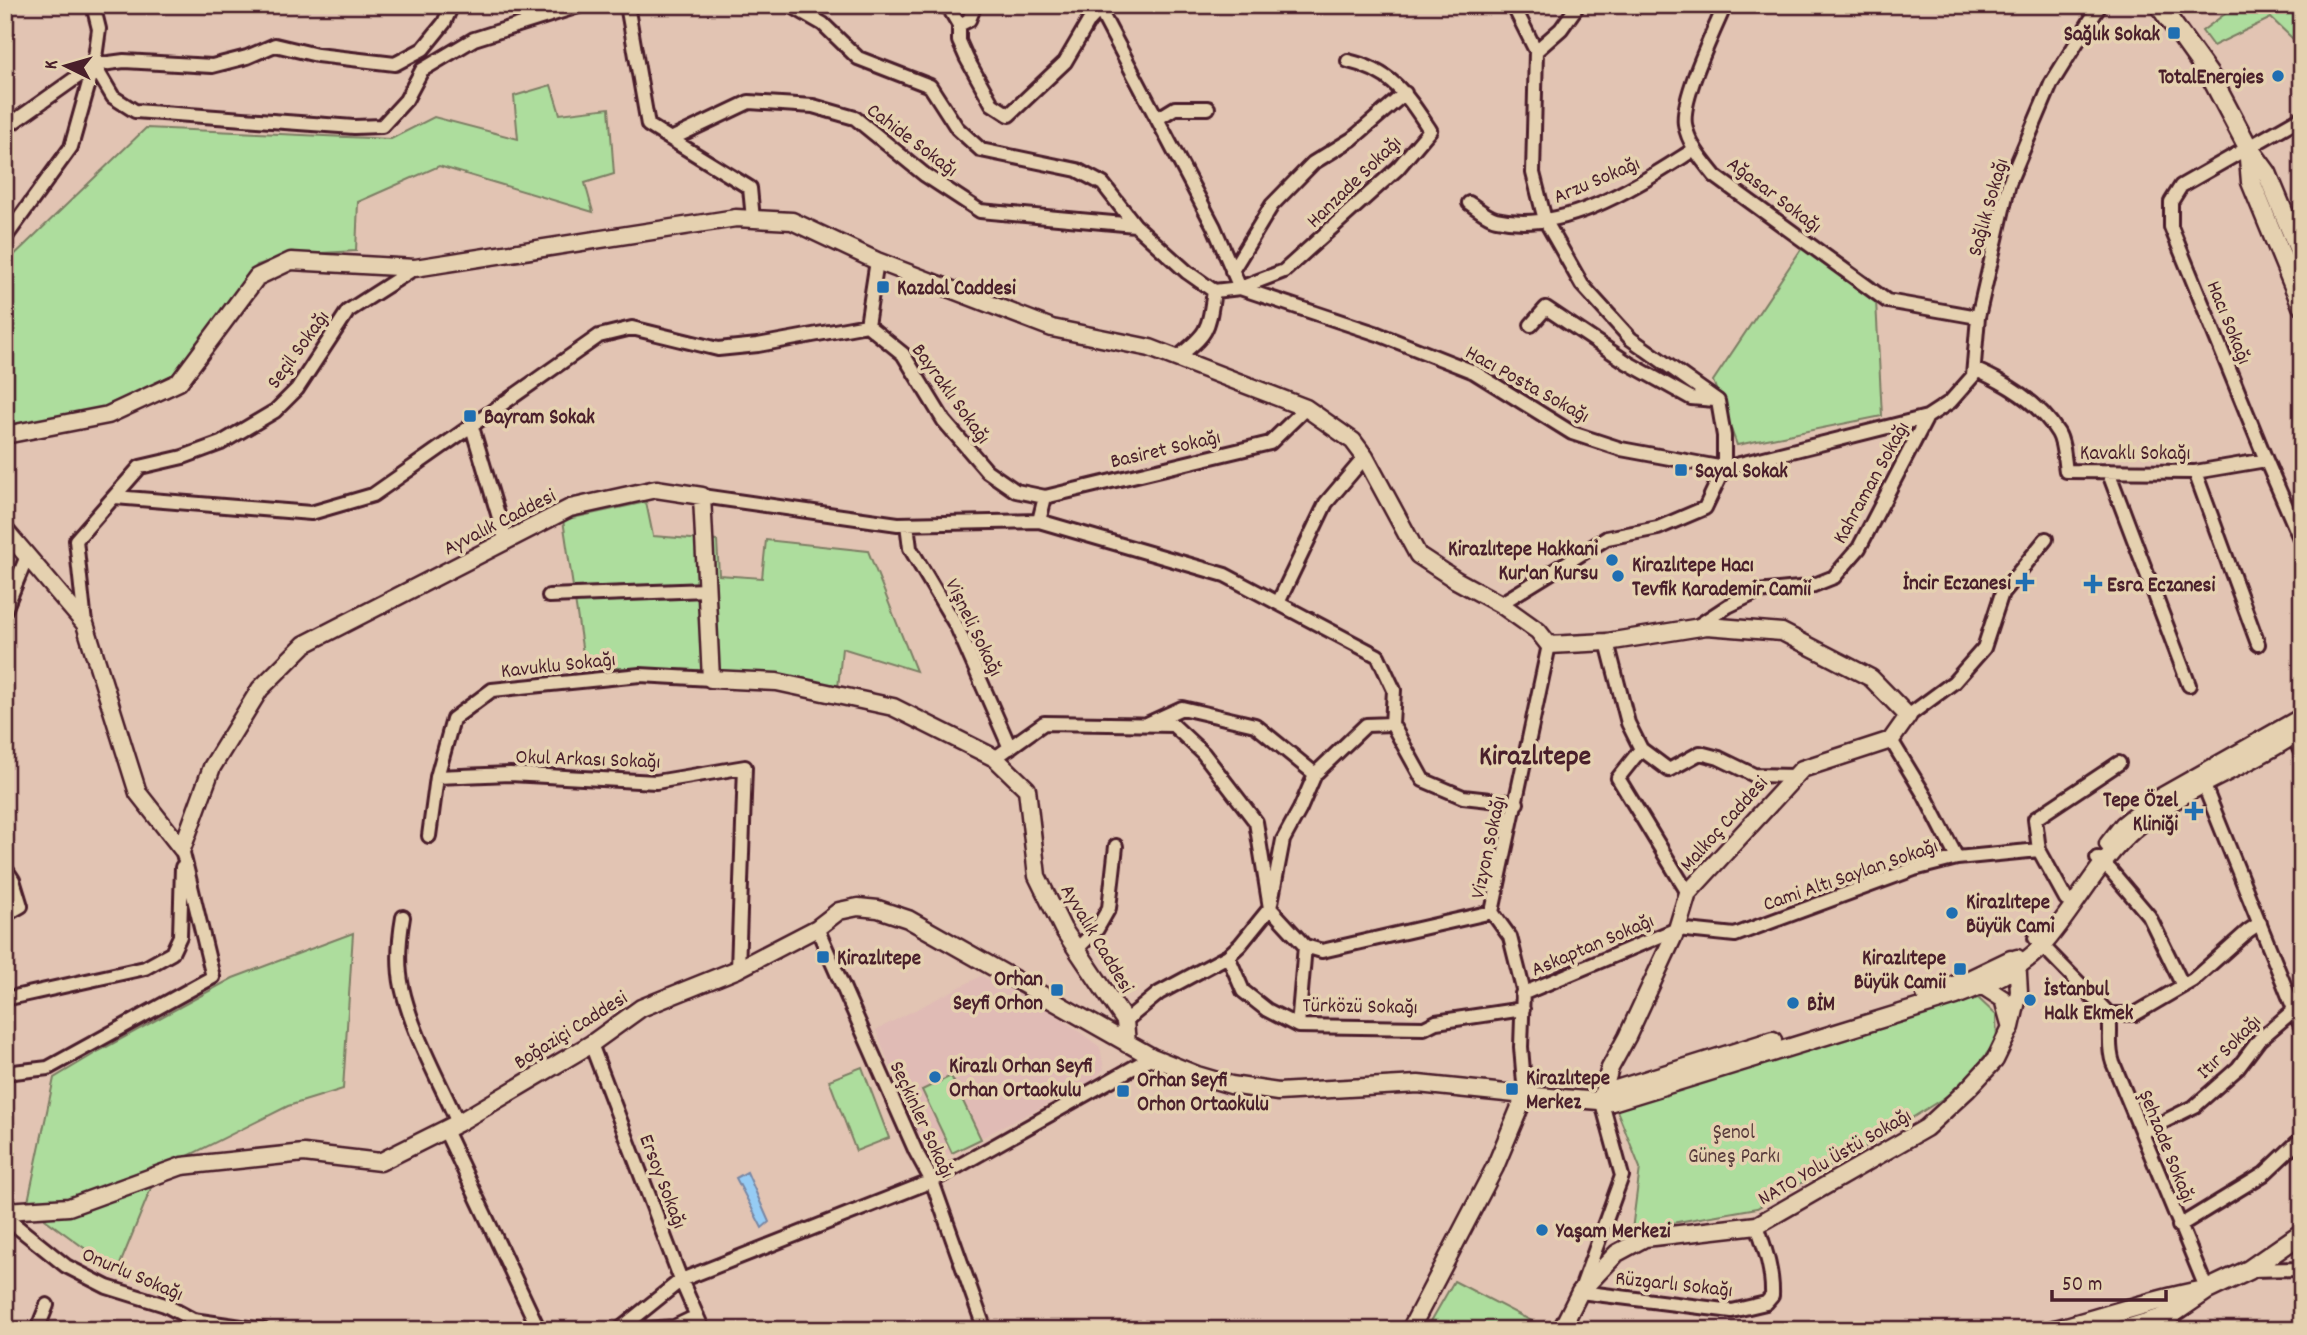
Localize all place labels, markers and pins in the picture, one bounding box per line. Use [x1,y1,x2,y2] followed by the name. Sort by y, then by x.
[2064,21,2160,51] place label: Sağlık Sokak
[2166,25,2182,41] marker: Sağlık Sokak
[2158,64,2264,94] place label: TotalEnergies
[2270,68,2286,84] marker: TotalEnergies
[897,275,1016,305] place label: Kazdal Caddesi
[875,279,891,295] marker: Kazdal Caddesi
[484,404,595,434] place label: Bayram Sokak
[462,408,478,424] marker: Bayram Sokak
[1695,458,1788,488] place label: Sayal Sokak
[1673,462,1689,478] marker: Sayal Sokak
[1448,536,1598,590] place label: Kirazlıtepe Hakkani Kur'an Kursu
[1604,552,1620,568] marker: Kirazlıtepe Hakkani Kur'an Kursu
[1632,552,1811,606] place label: Kirazlıtepe Hacı Tevfik Karademir Camii
[1610,568,1626,584] marker: Kirazlıtepe Hacı Tevfik Karademir Camii
[1903,570,2011,600] place label: İncir Eczanesi
[2107,572,2215,602] place label: Esra Eczanesi
[2017,574,2033,590] marker: İncir Eczanesi
[2085,576,2101,592] marker: Esra Eczanesi
[2103,787,2179,841] place label: Tepe Özel Kliniği
[2184,801,2204,821] marker: Tepe Özel Kliniği
[1966,889,2055,943] place label: Kirazlıtepe Büyük Cami
[1944,905,1960,921] marker: Kirazlıtepe Büyük Cami
[837,945,921,975] place label: Kirazlıtepe
[1854,945,1946,999] place label: Kirazlıtepe Büyük Camii
[815,949,831,965] marker: Kirazlıtepe
[1952,961,1968,977] marker: Kirazlıtepe Büyük Camii
[953,966,1043,1020] place label: Orhan Seyfi Orhon
[2044,976,2134,1030] place label: İstanbul Halk Ekmek
[1049,982,1065,998] marker: Orhan Seyfi Orhon
[1807,991,1835,1021] place label: BİM
[2022,992,2038,1008] marker: İstanbul Halk Ekmek
[1785,995,1801,1011] marker: BİM
[949,1053,1093,1107] place label: Kirazlı Orhan Seyfi Orhan Ortaokulu
[1526,1065,1610,1119] place label: Kirazlıtepe Merkez
[1137,1067,1269,1121] place label: Orhan Seyfi Orhon Ortaokulu
[927,1069,943,1085] marker: Kirazlı Orhan Seyfi Orhan Ortaokulu
[1504,1081,1520,1097] marker: Kirazlıtepe Merkez
[1115,1083,1131,1099] marker: Orhan Seyfi Orhon Ortaokulu
[1555,1218,1671,1248] place label: Yaşam Merkezi
[1534,1222,1550,1238] marker: Yaşam Merkezi

